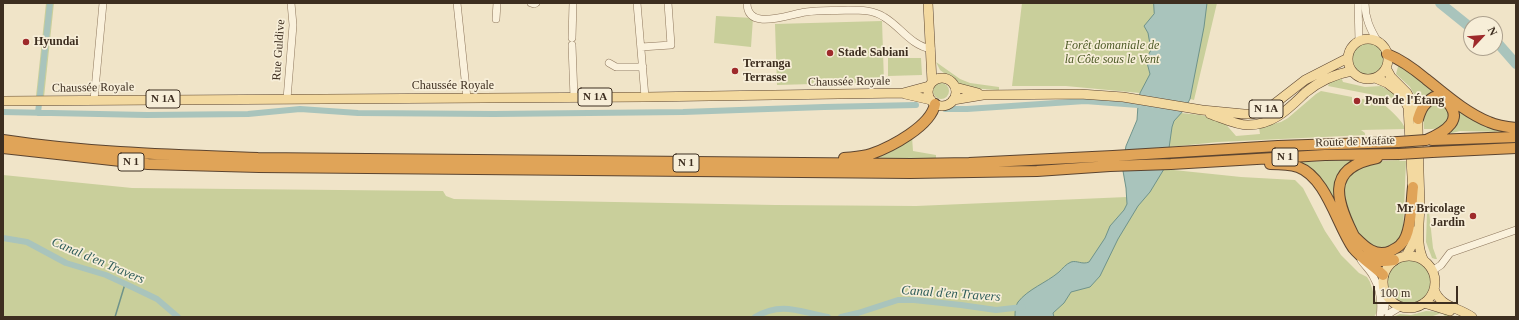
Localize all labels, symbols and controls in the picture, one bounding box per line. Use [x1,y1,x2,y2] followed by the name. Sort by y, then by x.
[1463,16,1503,56] north arrow
[270,19,288,81] street label: Rue Guldive
[1486,25,1500,37] text: N
[34,35,79,49] place label: Hyundai
[21,37,31,47] marker: Hyundai
[1065,39,1159,67] park label: Forêt domaniale de la Côte sous le Vent
[838,46,908,60] place label: Stade Sabiani
[825,48,835,58] marker: Stade Sabiani
[743,57,791,85] place label: Terranga Terrasse
[730,66,740,76] marker: Terranga Terrasse
[808,74,890,90] street label: Chaussée Royale
[412,79,494,93] street label: Chaussée Royale
[52,80,134,96] street label: Chaussée Royale
[578,88,612,106] road number: N 1A
[146,90,180,108] road number: N 1A
[1365,94,1444,108] place label: Pont de l'Étang
[1352,96,1362,106] marker: Pont de l'Étang
[1249,100,1283,118] road number: N 1A
[1315,133,1395,151] street label: Route de Mafate
[1272,148,1298,166] road number: N 1
[118,153,144,171] road number: N 1
[673,154,699,172] road number: N 1
[1397,202,1465,230] place label: Mr Bricolage Jardin
[1468,211,1478,221] marker: Mr Bricolage Jardin
[49,234,147,288] water label: Canal d'en Travers
[1375,278,1460,304] scale bar
[901,283,1001,305] water label: Canal d'en Travers
[1380,286,1410,300] text: 100 m

